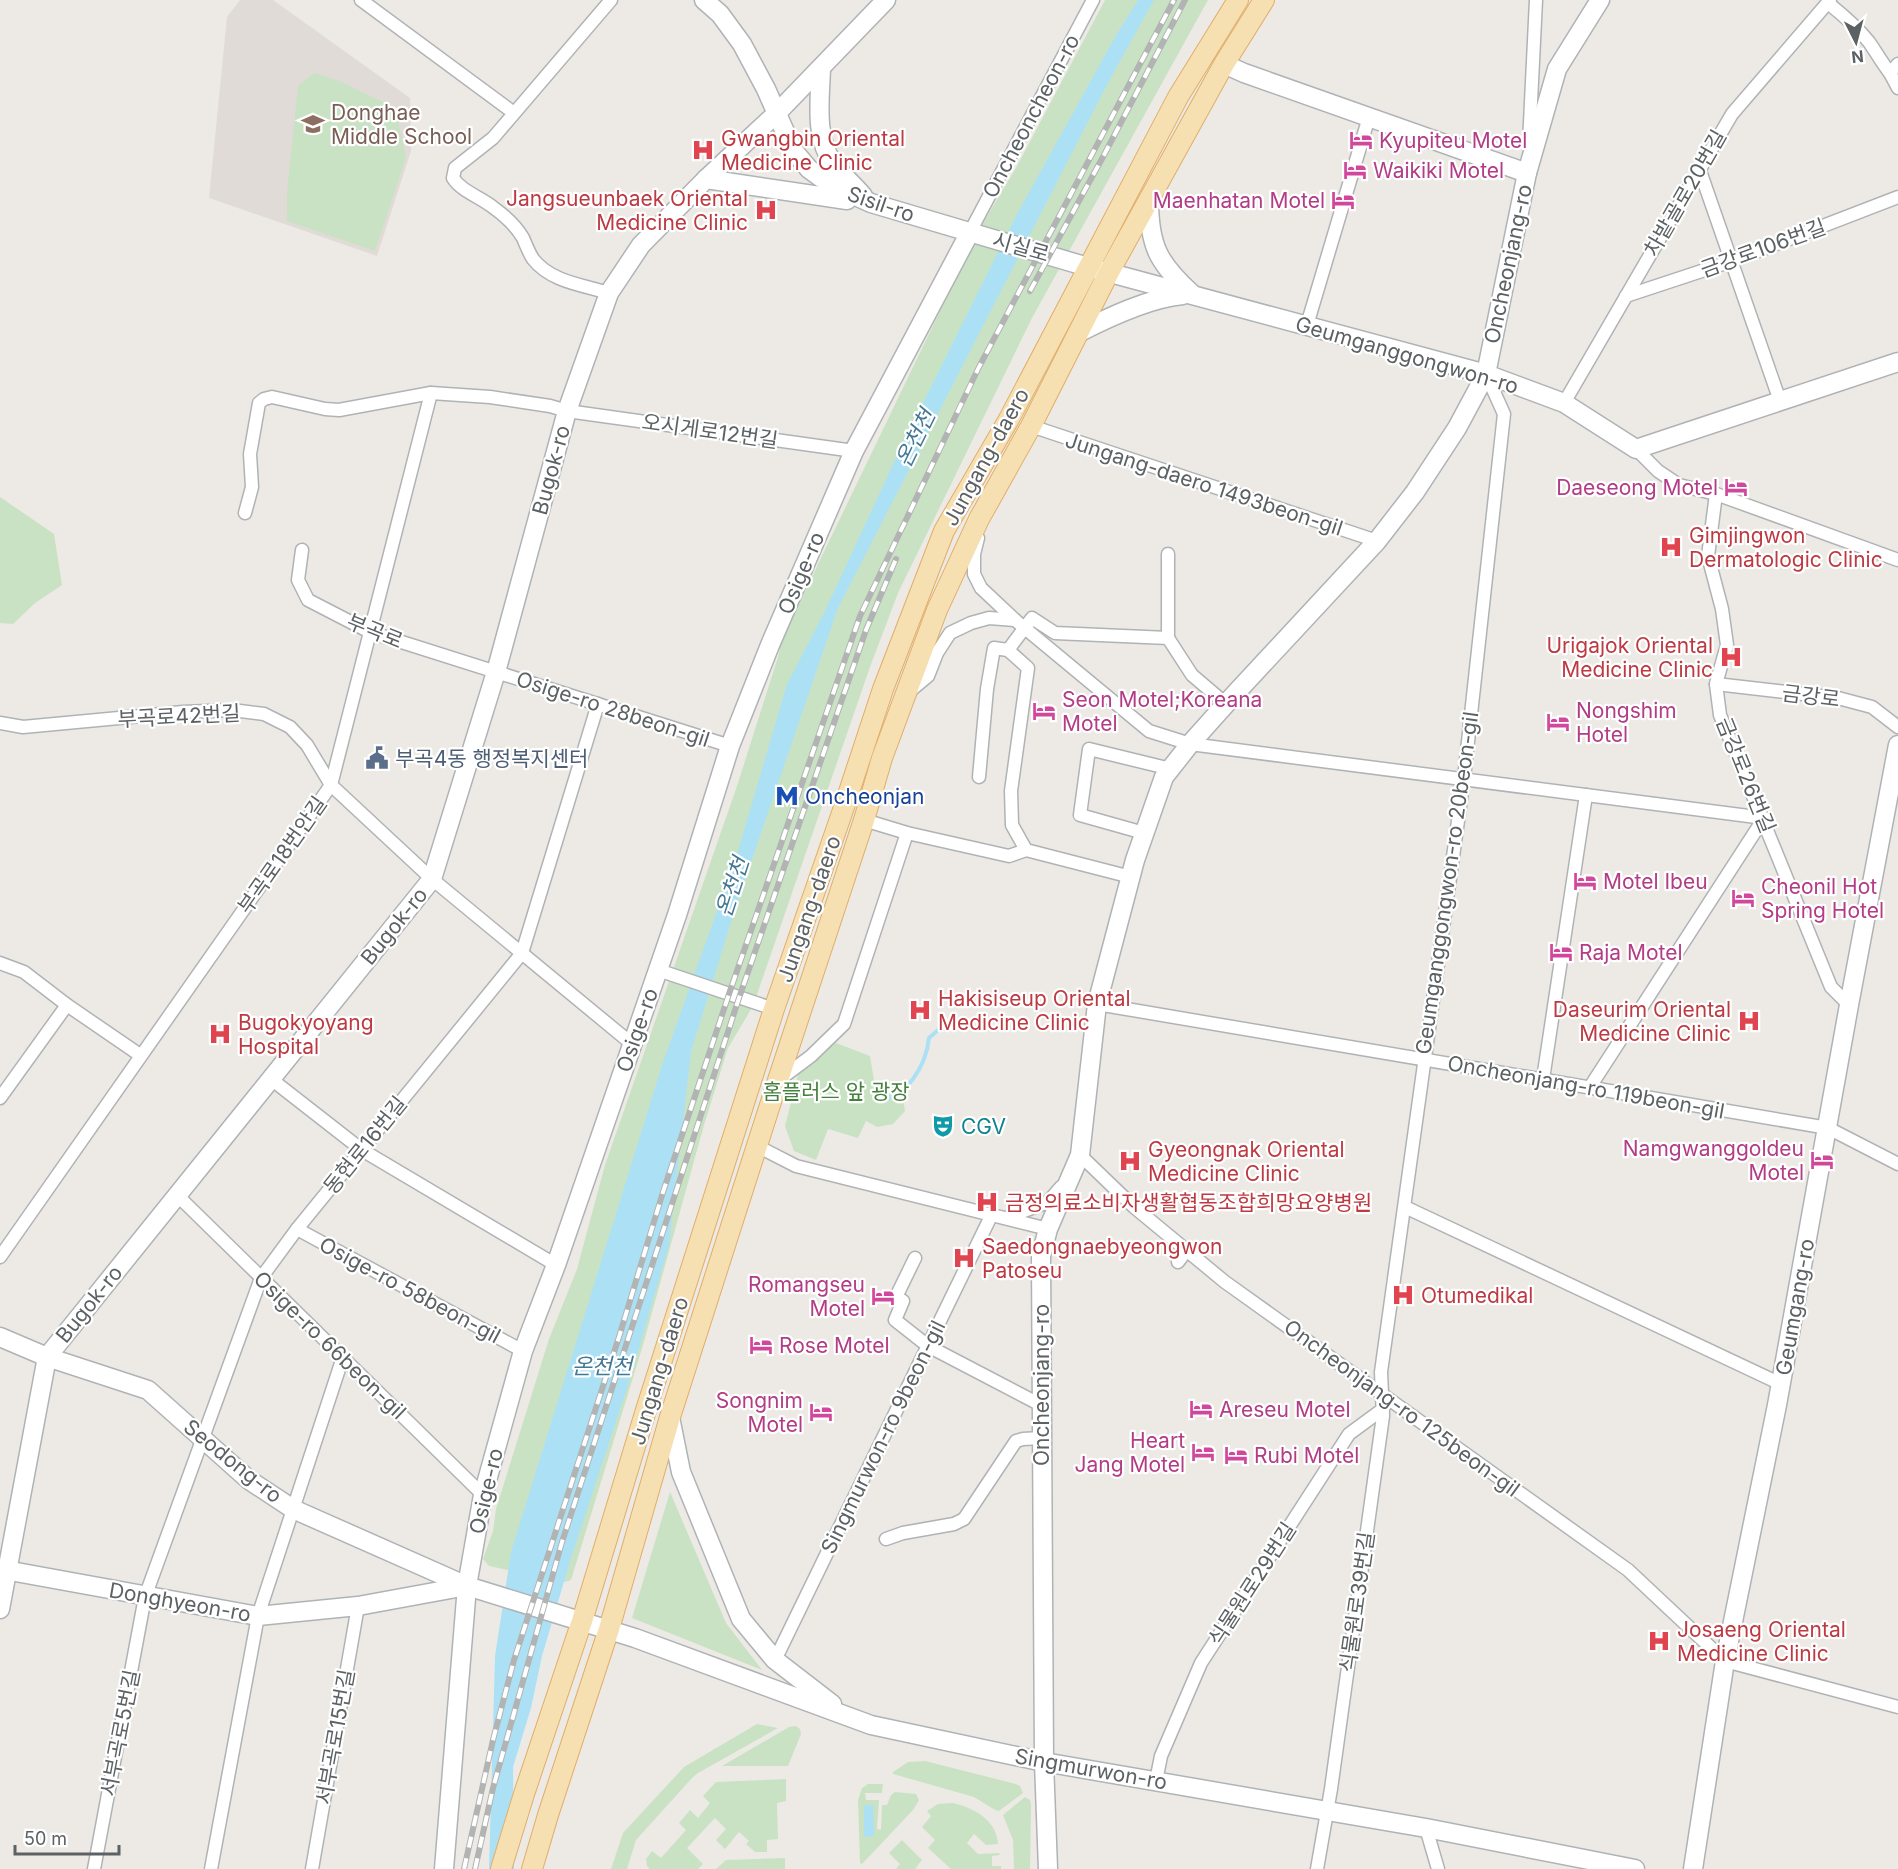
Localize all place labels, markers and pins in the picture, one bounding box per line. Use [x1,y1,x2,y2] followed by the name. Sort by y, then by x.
[331,100,472,149] place label: Donghae Middle School
[300,111,326,137] school or university icon: Donghae Middle School
[721,126,905,175] place label: Gwangbin Oriental Medicine Clinic
[1348,127,1374,153] hotel icon: Kyupiteu Motel
[1379,128,1527,153] place label: Kyupiteu Motel
[690,137,716,163] hospital icon: Gwangbin Oriental Medicine Clinic
[1342,157,1368,183] hotel icon: Waikiki Motel
[1373,158,1504,183] place label: Waikiki Motel
[506,186,748,235] place label: Jangsueunbaek Oriental Medicine Clinic
[1330,187,1356,213] hotel icon: Maenhatan Motel
[1153,188,1325,213] place label: Maenhatan Motel
[753,197,779,223] hospital icon: Jangsueunbaek Oriental Medicine Clinic
[1723,474,1749,500] hotel icon: Daeseong Motel
[1556,475,1718,500] place label: Daeseong Motel
[1689,523,1883,572] place label: Gimjingwon Dermatologic Clinic
[1658,534,1684,560] hospital icon: Gimjingwon Dermatologic Clinic
[1546,633,1713,682] place label: Urigajok Oriental Medicine Clinic
[1718,644,1744,670] hospital icon: Urigajok Oriental Medicine Clinic
[1062,687,1262,736] place label: Seon Motel;Koreana Motel
[1031,698,1057,724] hotel icon: Seon Motel;Koreana Motel
[1576,698,1677,747] place label: Nongshim Hotel
[1545,709,1571,735] hotel icon: Nongshim Hotel
[364,745,390,771] public building icon: 부곡4동 행정복지센터
[395,746,588,771] place label: 부곡4동 행정복지센터
[774,783,800,809] metro station icon: Oncheonjan
[805,784,924,809] place label: Oncheonjan
[1572,868,1598,894] hotel icon: Motel Ibeu
[1603,869,1708,894] place label: Motel Ibeu
[1761,874,1884,923] place label: Cheonil Hot Spring Hotel
[1730,885,1756,911] hotel icon: Cheonil Hot Spring Hotel
[1548,939,1574,965] hotel icon: Raja Motel
[1579,940,1683,965] place label: Raja Motel
[938,986,1131,1035] place label: Hakisiseup Oriental Medicine Clinic
[907,997,933,1023] hospital icon: Hakisiseup Oriental Medicine Clinic
[1553,997,1731,1046] place label: Daseurim Oriental Medicine Clinic
[1736,1008,1762,1034] hospital icon: Daseurim Oriental Medicine Clinic
[238,1010,374,1059] place label: Bugokyoyang Hospital
[207,1021,233,1047] hospital icon: Bugokyoyang Hospital
[930,1113,956,1139] theatre icon: CGV
[961,1114,1006,1139] place label: CGV
[1623,1136,1804,1185] place label: Namgwanggoldeu Motel
[1148,1137,1345,1186] place label: Gyeongnak Oriental Medicine Clinic
[1809,1147,1835,1173] hotel icon: Namgwanggoldeu Motel
[1117,1148,1143,1174] hospital icon: Gyeongnak Oriental Medicine Clinic
[974,1189,1000,1215] hospital icon: 금정의료소비자생활협동조합희망요양병원
[1005,1190,1372,1215] place label: 금정의료소비자생활협동조합희망요양병원
[982,1234,1222,1283] place label: Saedongnaebyeongwon Patoseu
[951,1245,977,1271] hospital icon: Saedongnaebyeongwon Patoseu
[748,1272,865,1321] place label: Romangseu Motel
[1390,1282,1416,1308] hospital icon: Otumedikal
[870,1283,896,1309] hotel icon: Romangseu Motel
[1421,1283,1533,1308] place label: Otumedikal
[748,1332,774,1358] hotel icon: Rose Motel
[779,1333,890,1358] place label: Rose Motel
[716,1388,803,1437] place label: Songnim Motel
[1188,1396,1214,1422] hotel icon: Areseu Motel
[1219,1397,1351,1422] place label: Areseu Motel
[808,1399,834,1425] hotel icon: Songnim Motel
[1074,1428,1185,1477] place label: Heart Jang Motel
[1190,1439,1216,1465] hotel icon: Heart Jang Motel
[1223,1442,1249,1468] hotel icon: Rubi Motel
[1254,1443,1359,1468] place label: Rubi Motel
[1677,1617,1846,1666] place label: Josaeng Oriental Medicine Clinic
[1646,1628,1672,1654] hospital icon: Josaeng Oriental Medicine Clinic

